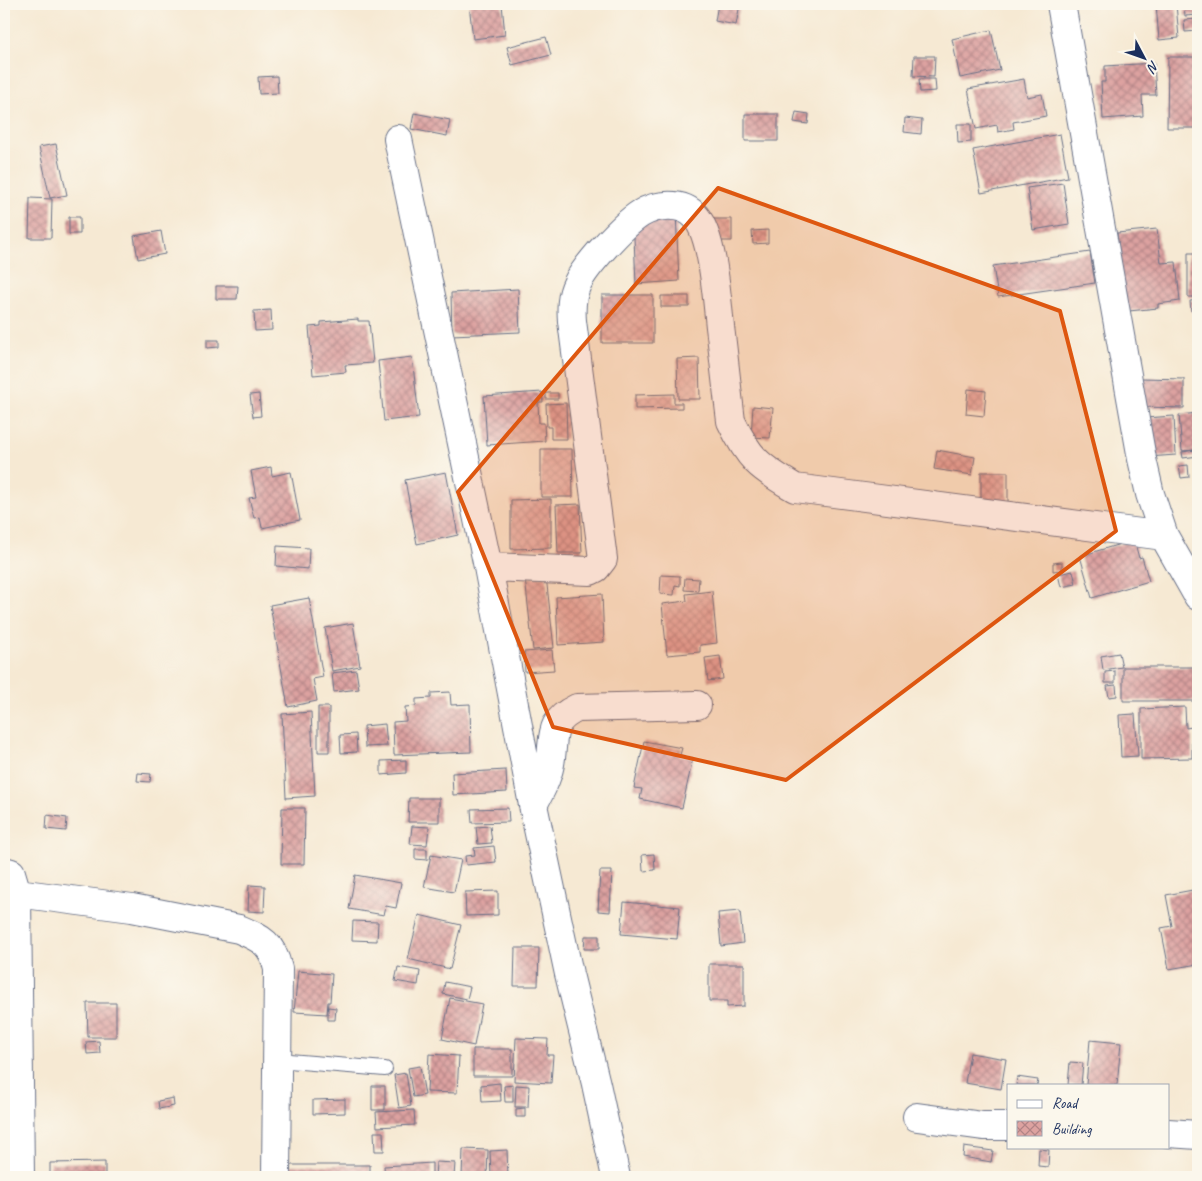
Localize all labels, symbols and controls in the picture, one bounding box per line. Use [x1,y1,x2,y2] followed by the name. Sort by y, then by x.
[1120,32,1170,82] north arrow
[1143,57,1163,77] text: N
[1007,1084,1170,1148] legend
[1052,1094,1079,1113] text: Road
[1052,1120,1092,1139] text: Building

